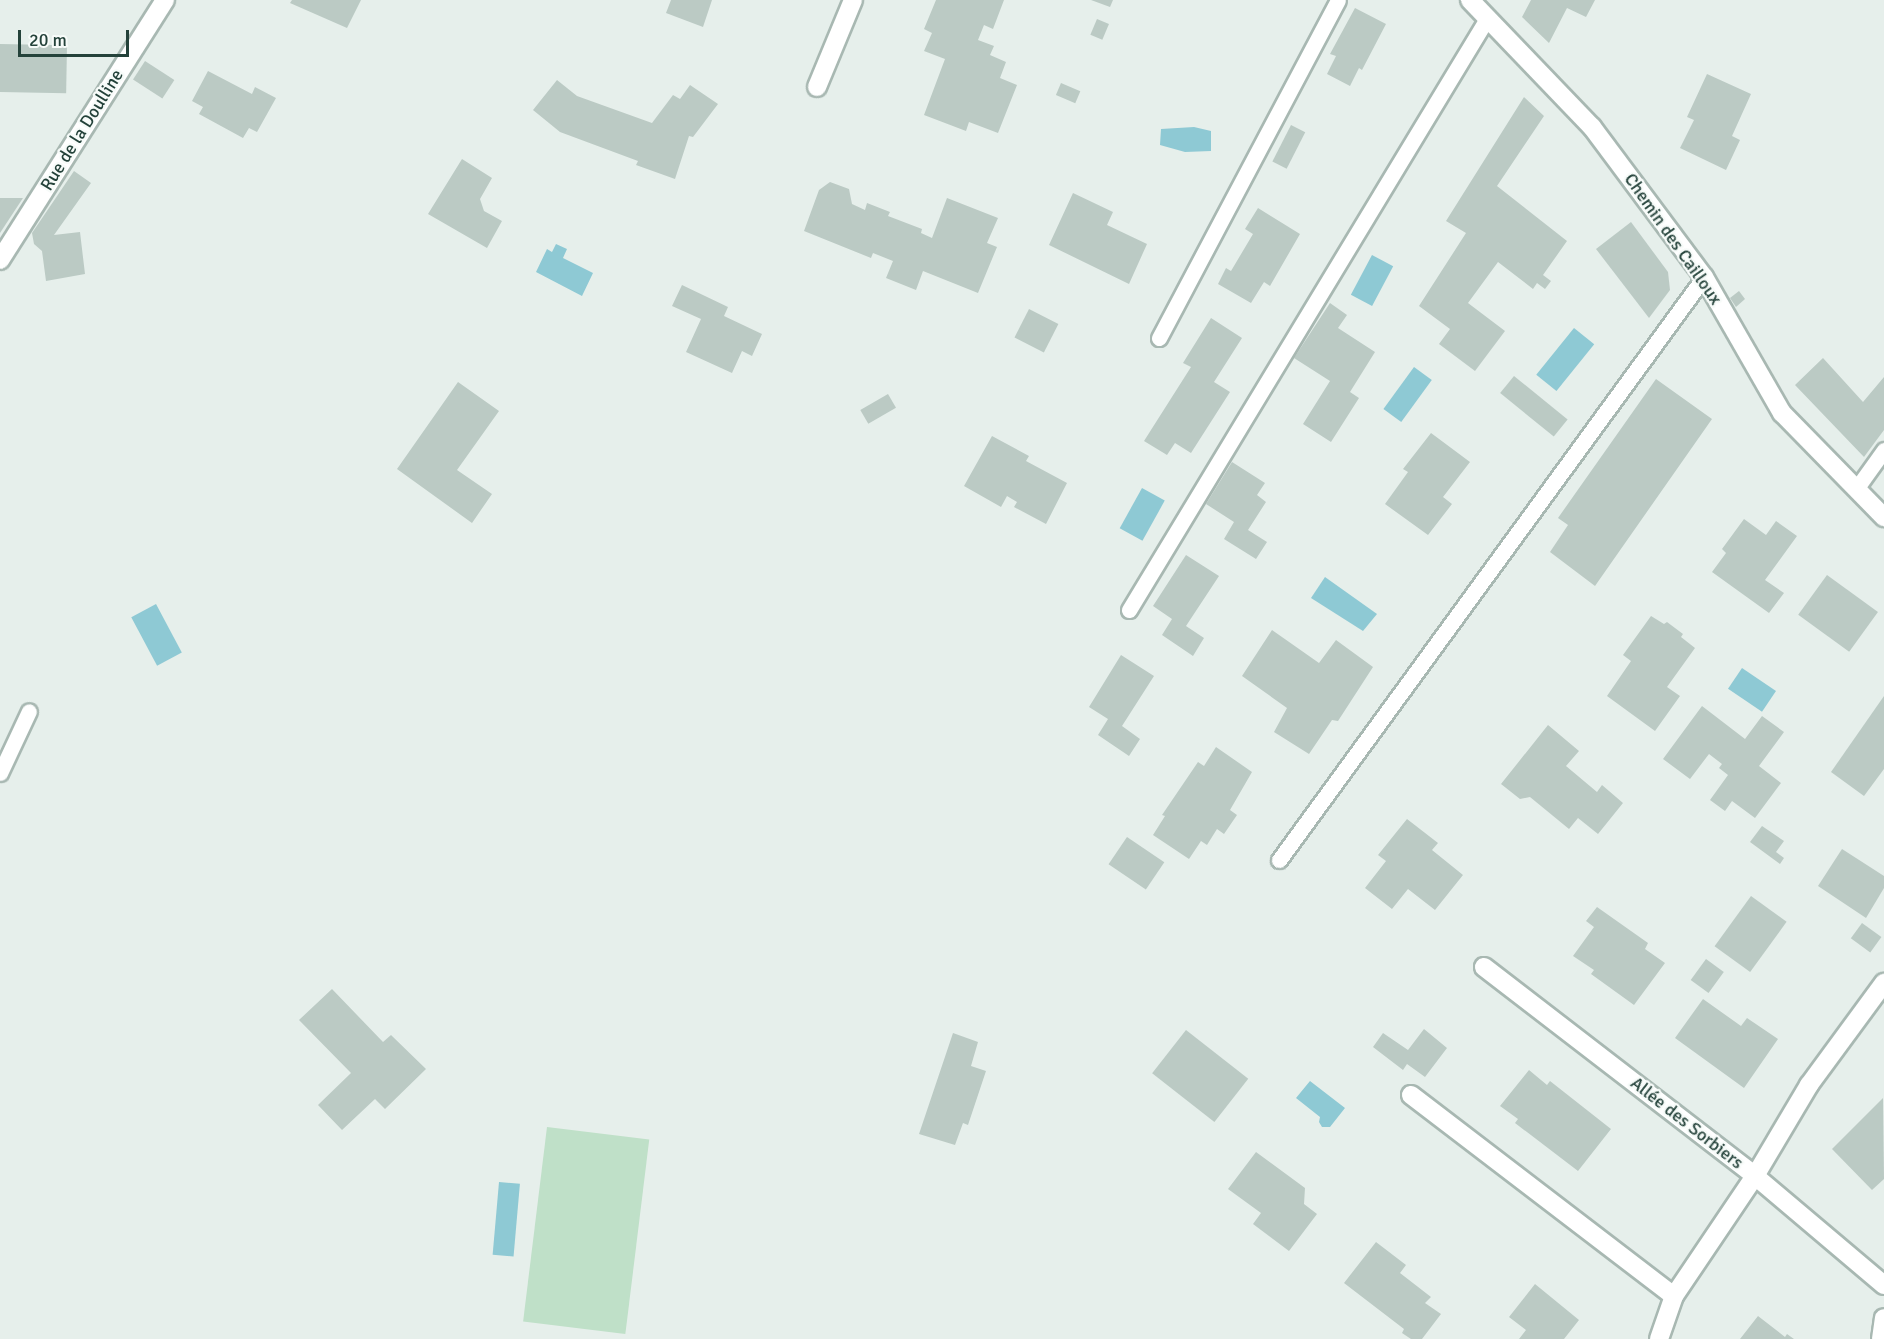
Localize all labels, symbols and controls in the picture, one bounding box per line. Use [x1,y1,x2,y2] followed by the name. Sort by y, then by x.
[21,18,132,56] scale bar
[29,29,67,51] text: 20 m
[36,65,128,195] street label: Rue de la Doulline
[1620,169,1726,309] street label: Chemin des Cailloux
[1626,1072,1748,1174] street label: Allée des Sorbiers

